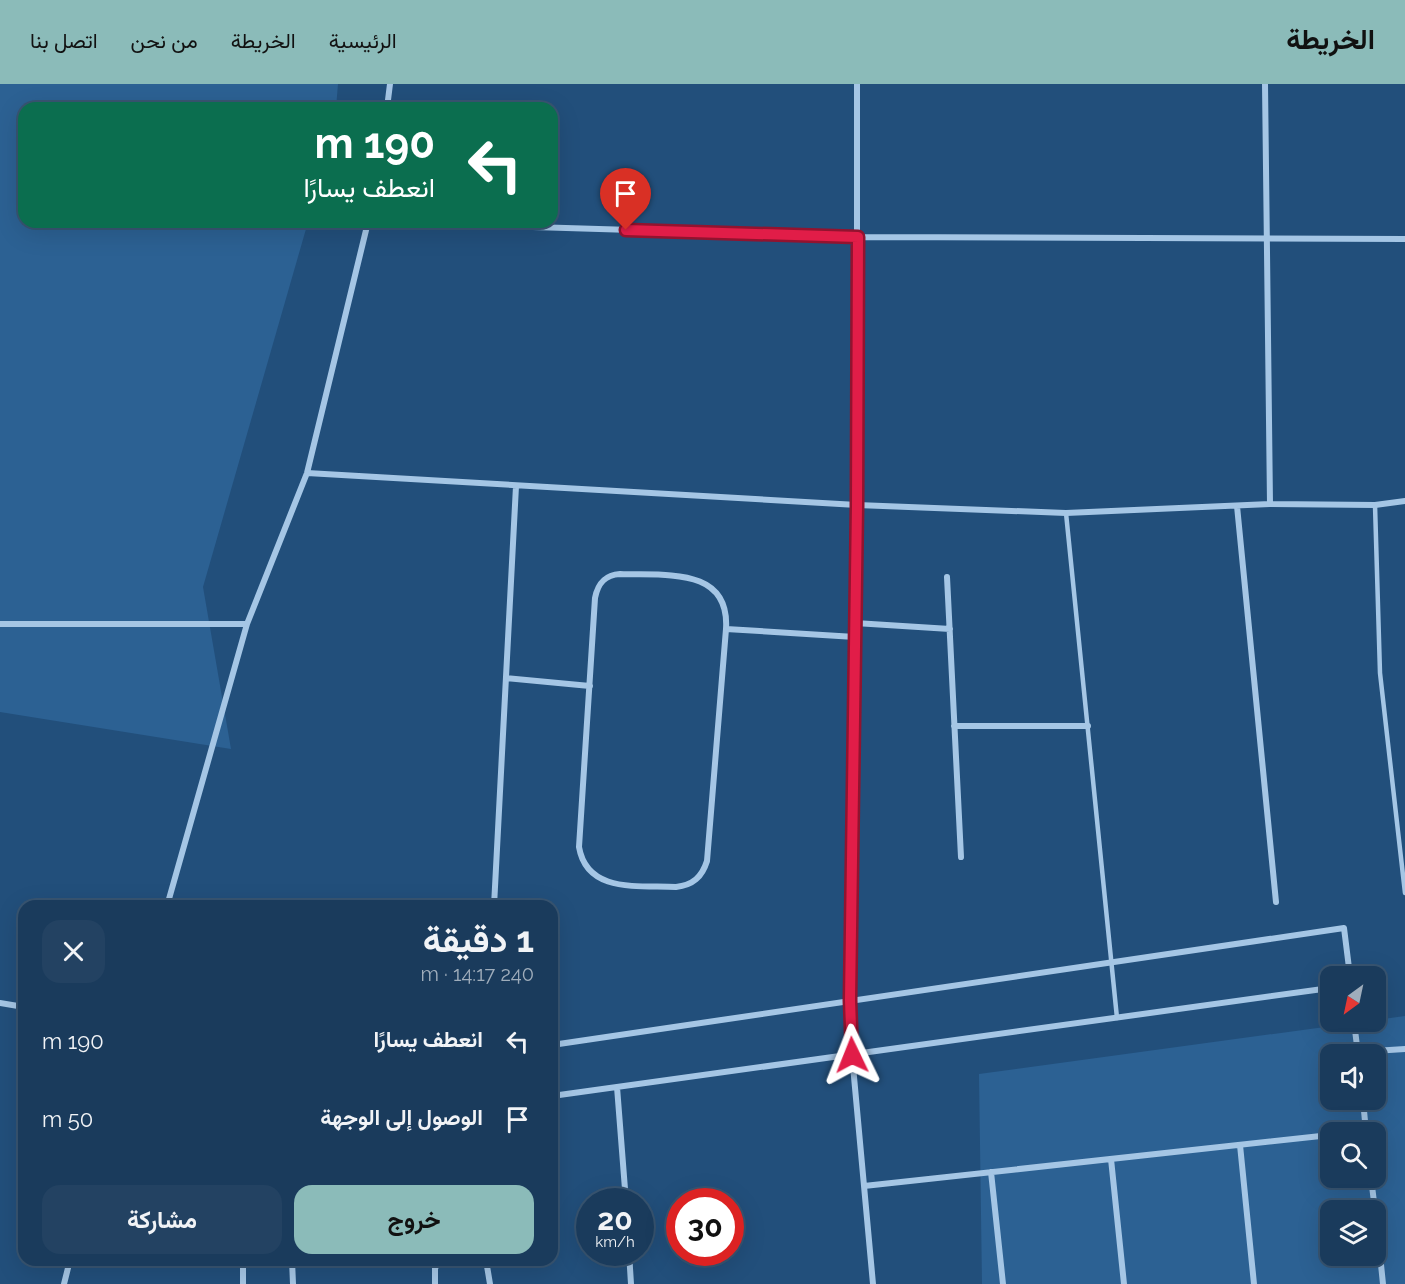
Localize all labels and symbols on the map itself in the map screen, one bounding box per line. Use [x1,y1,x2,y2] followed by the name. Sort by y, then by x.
[600,168,651,230] pin
[1320,966,1386,1032] north arrow
[820,1023,884,1087] position arrow
[666,1188,744,1266] speed limit sign: 30

